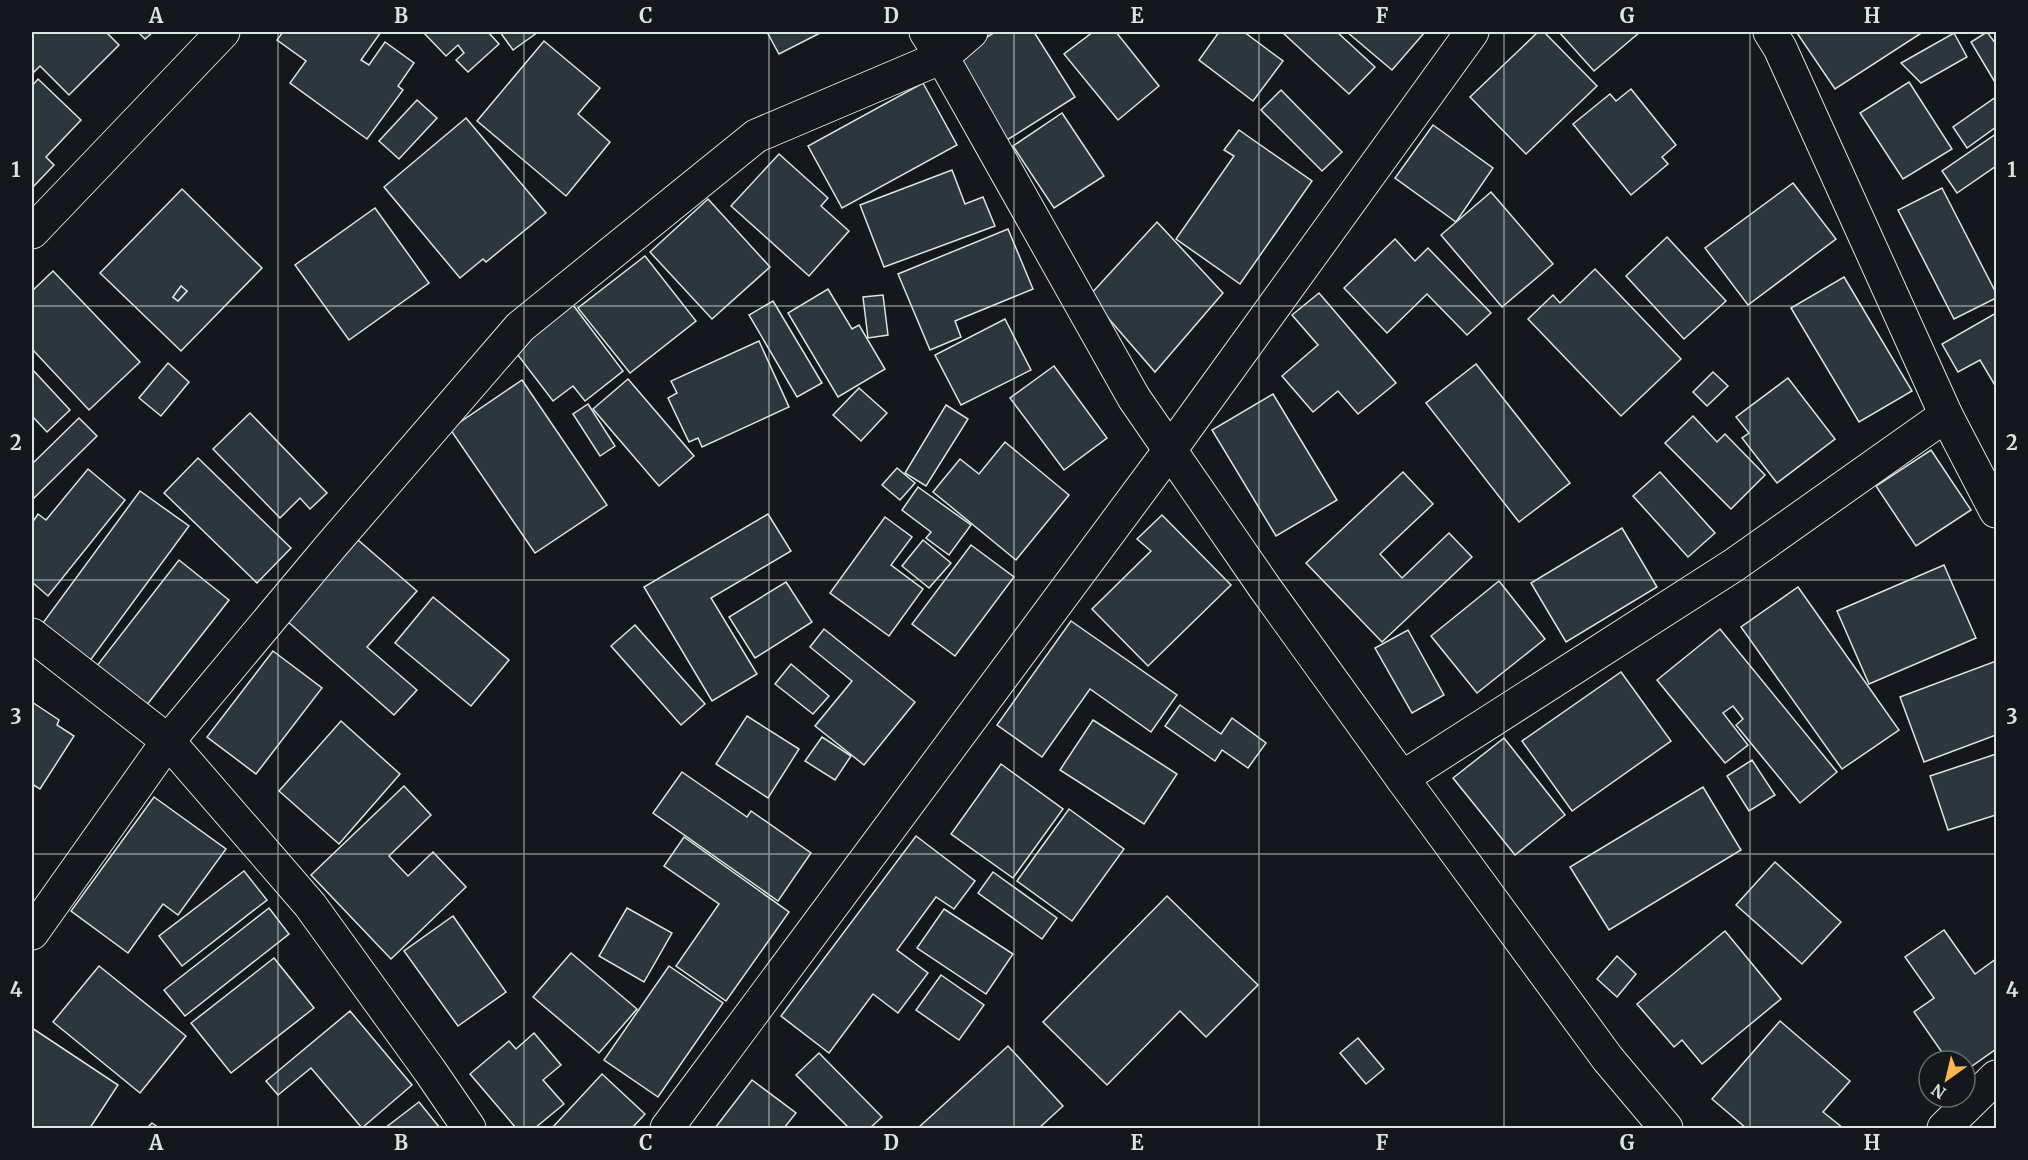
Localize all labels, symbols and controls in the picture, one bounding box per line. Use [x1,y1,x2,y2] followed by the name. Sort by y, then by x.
[148,3,164,28] text: A
[394,3,408,28] text: B
[639,3,653,28] text: C
[883,3,899,28] text: D
[1130,3,1144,28] text: E
[1376,3,1389,28] text: F
[1620,3,1635,28] text: G
[1864,3,1880,28] text: H
[11,157,21,182] text: 1
[2007,157,2017,182] text: 1
[10,430,22,455] text: 2
[2006,430,2018,455] text: 2
[10,704,22,729] text: 3
[2006,704,2018,729] text: 3
[10,977,23,1002] text: 4
[2006,977,2019,1002] text: 4
[1917,1049,1977,1109] north arrow
[1927,1079,1949,1103] text: N
[148,1130,164,1155] text: A
[394,1130,408,1155] text: B
[639,1130,653,1155] text: C
[883,1130,899,1155] text: D
[1130,1130,1144,1155] text: E
[1376,1130,1389,1155] text: F
[1620,1130,1635,1155] text: G
[1864,1130,1880,1155] text: H

